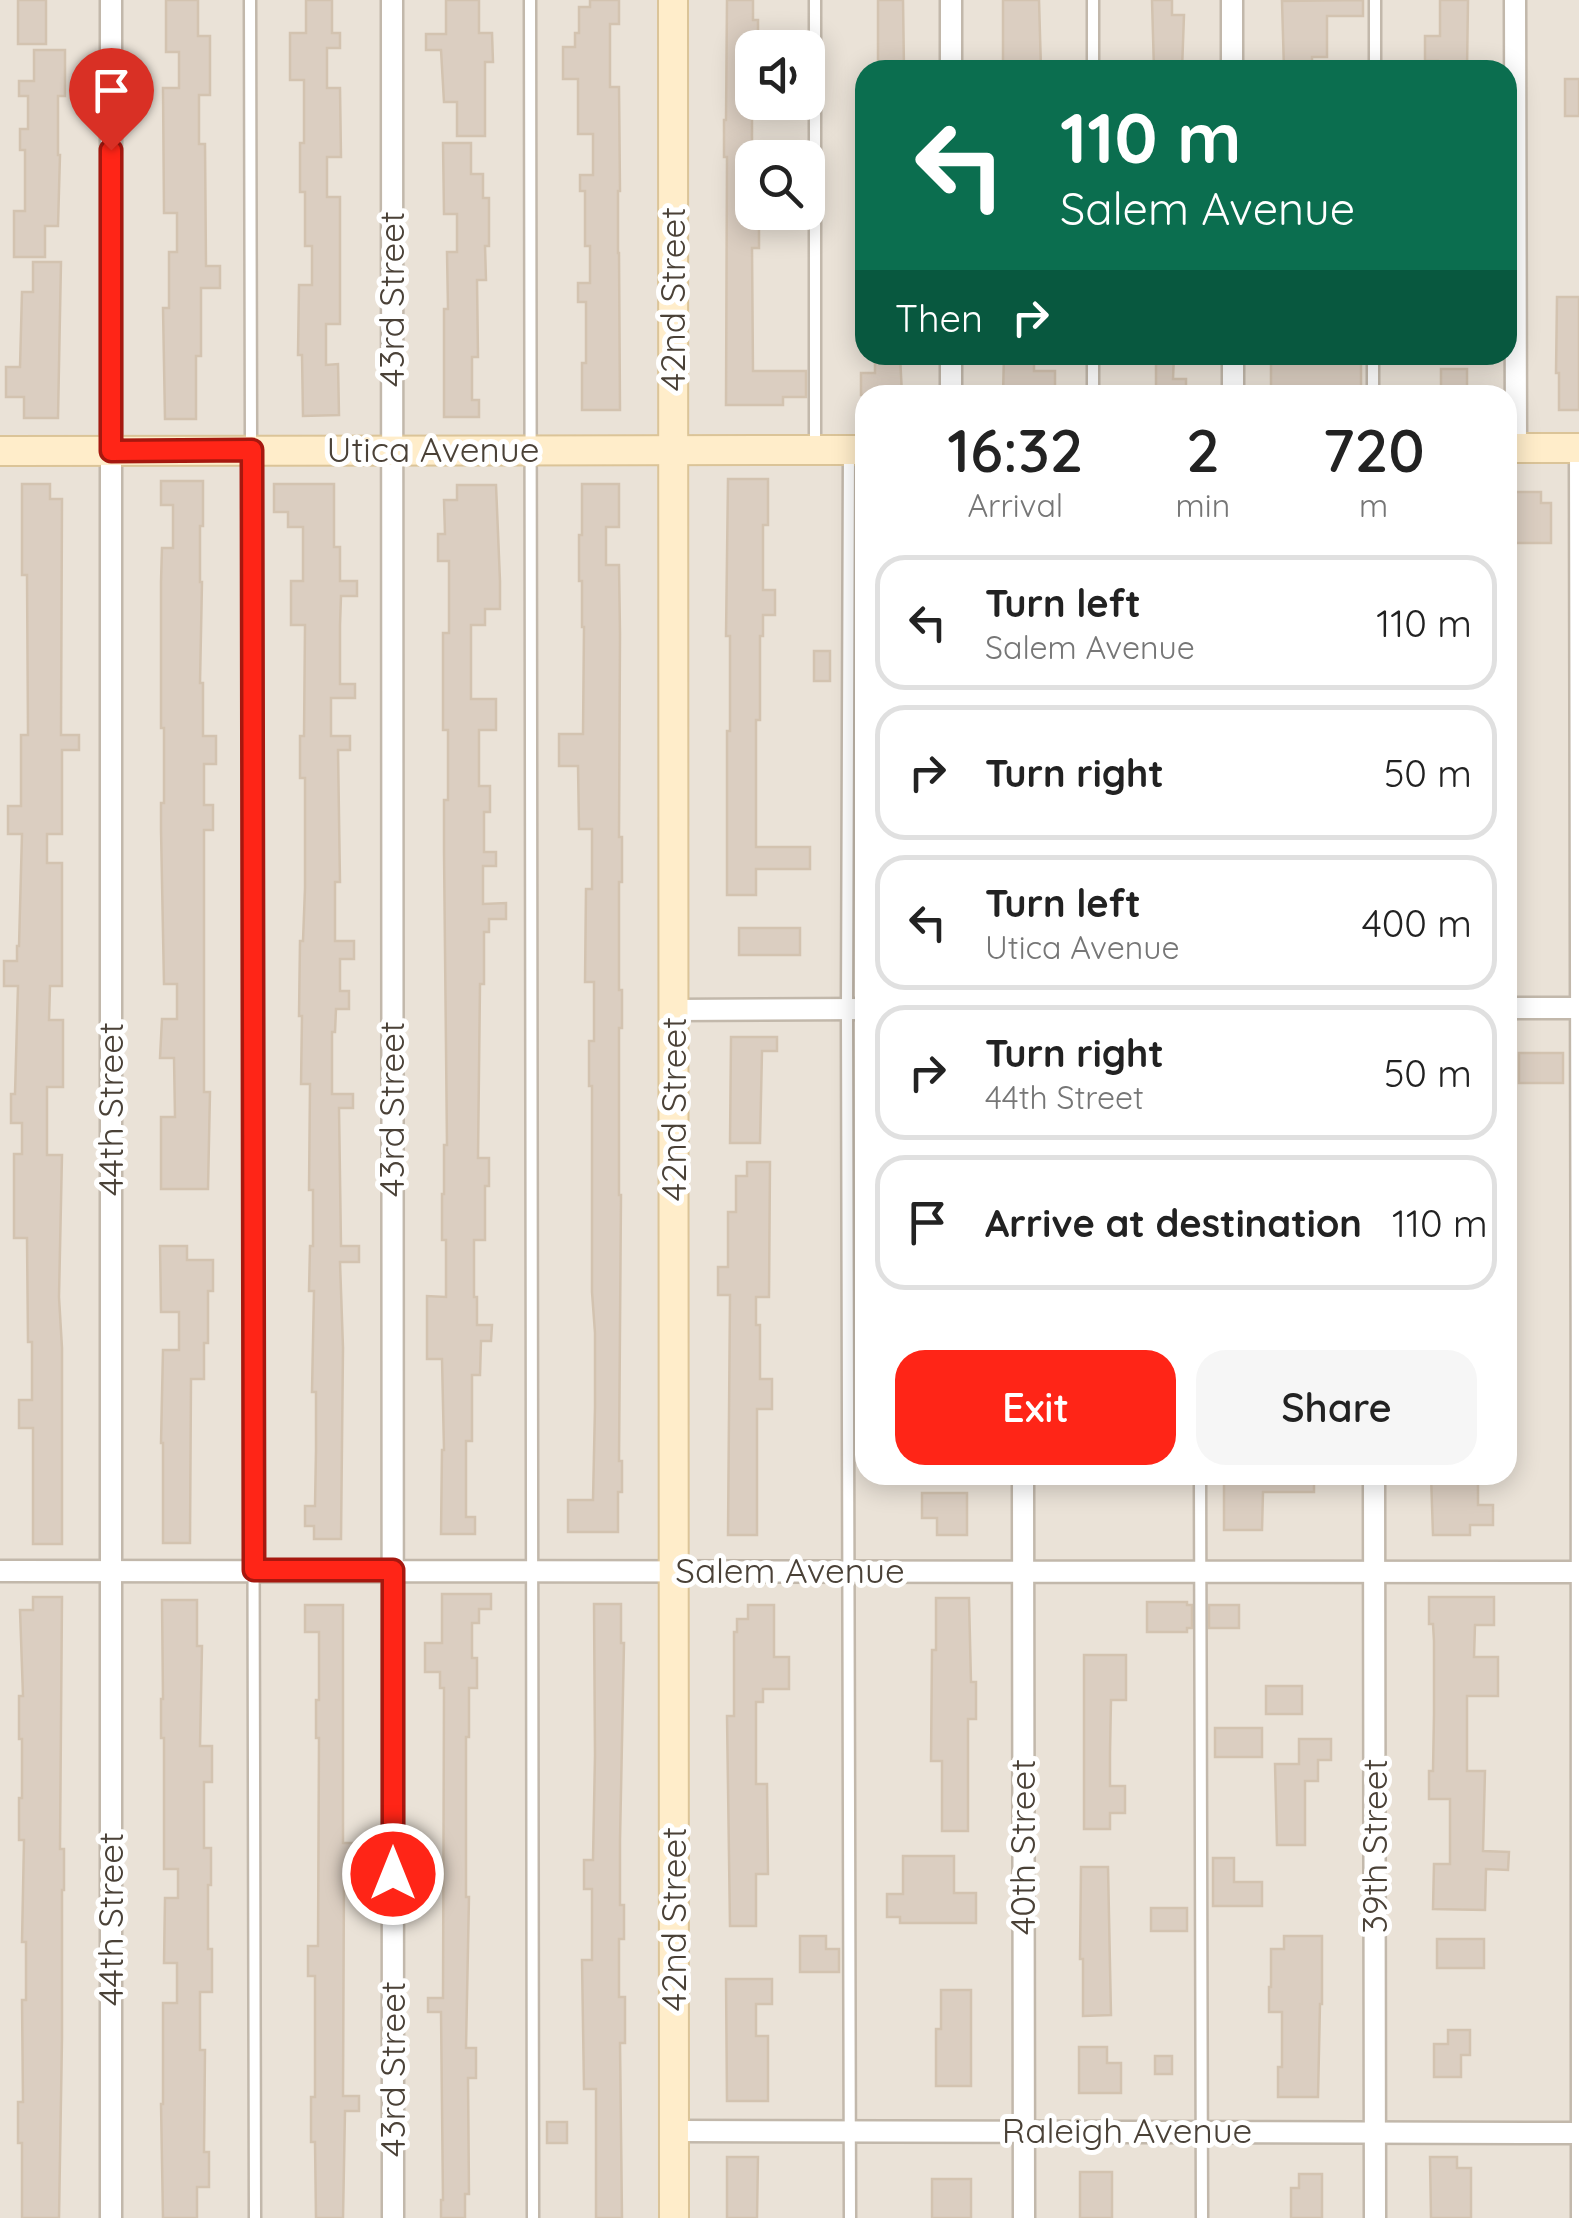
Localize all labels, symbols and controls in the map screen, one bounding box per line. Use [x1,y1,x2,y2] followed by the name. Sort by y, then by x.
[735,30,825,230] map controls
[735,30,825,120] button: sound
[69,48,154,151] pin
[84,63,139,118] icon: arrive
[1060,93,1242,181] text: 110 m
[895,100,1025,230] icon: left
[735,140,825,230] button: search
[1060,180,1355,236] text: Salem Avenue
[650,207,694,391] street label: 42nd Street
[369,211,413,387] street label: 43rd Street
[1003,290,1058,345] icon: right
[895,294,983,342] text: Then
[947,412,1083,487] text: 16:32
[1186,412,1220,487] text: 2
[1322,412,1425,487] text: 720
[327,427,539,471] street label: Utica Avenue
[967,485,1063,525] text: Arrival
[1176,485,1230,525] text: min
[1359,485,1388,525] text: m
[985,579,1141,627] text: Turn left
[900,595,955,650] icon: left
[1376,599,1472,647] text: 110 m
[985,627,1195,667] text: Salem Avenue
[900,745,955,800] icon: right
[985,749,1164,797] text: Turn right
[1384,749,1472,797] text: 50 m
[985,879,1141,927] text: Turn left
[900,895,955,950] icon: left
[1362,899,1472,947] text: 400 m
[985,927,1180,967] text: Utica Avenue
[651,1017,695,1201] street label: 42nd Street
[369,1021,413,1197] street label: 43rd Street
[88,1022,132,1196] street label: 44th Street
[985,1029,1164,1077] text: Turn right
[900,1045,955,1100] icon: right
[1384,1049,1472,1097] text: 50 m
[985,1077,1144,1117] text: 44th Street
[900,1195,955,1250] icon: arrive
[985,1199,1362,1247] text: Arrive at destination
[1392,1199,1488,1247] text: 110 m
[895,1350,1176,1465] button: Exit
[1196,1350,1477,1465] button: Share
[675,1548,905,1592] street label: Salem Avenue
[1000,1759,1044,1935] street label: 40th Street
[1352,1759,1396,1933] street label: 39th Street
[341,1822,445,1926] position arrow
[651,1827,695,2011] street label: 42nd Street
[88,1832,132,2006] street label: 44th Street
[370,1981,414,2157] street label: 43rd Street
[1002,2108,1252,2152] street label: Raleigh Avenue

